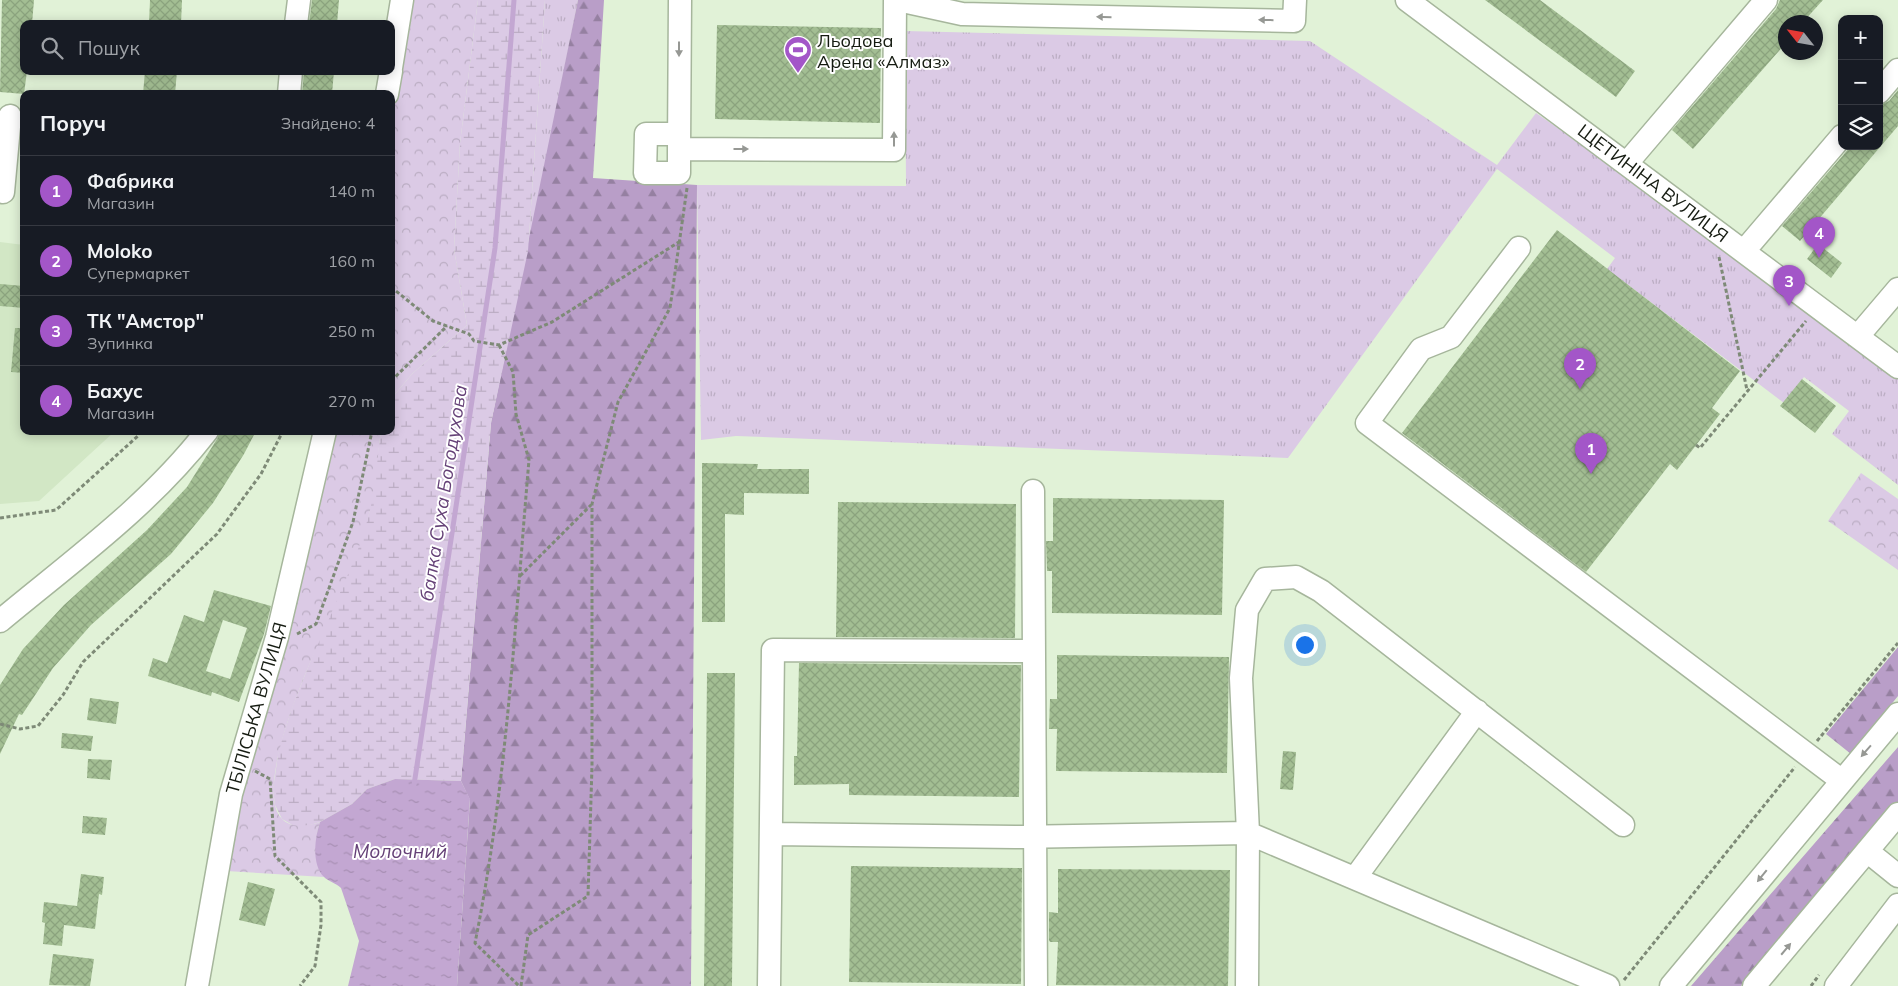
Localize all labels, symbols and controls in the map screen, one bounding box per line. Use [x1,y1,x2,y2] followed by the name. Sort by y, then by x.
[1096,13,1112,21] one-way arrow
[1778,15,1823,60] north arrow
[1838,15,1883,150] map controls
[1838,15,1883,60] button: +
[1258,16,1274,24] one-way arrow
[20,20,395,75] search box
[817,29,950,73] place label: Льодова Арена «Алмаз»
[38,34,66,62] icon: search
[783,35,813,74] sports icon: Льодова Арена «Алмаз»
[78,36,140,60] text: Пошук
[675,41,683,57] one-way arrow
[1838,60,1883,105] button: −
[1838,105,1883,150] button: layers
[40,110,106,136] text: Поруч
[281,113,375,133] text: Знайдено: 4
[1573,119,1733,247] street label: ЩЕТИНІНА ВУЛИЦЯ
[890,131,898,147] one-way arrow
[734,145,750,153] one-way arrow
[87,169,174,193] text: Фабрика
[51,181,61,201] text: 1
[328,181,375,201] text: 140 m
[87,193,155,213] text: Магазин
[1803,217,1835,258] pin: 4
[87,239,153,263] text: Moloko
[51,251,61,271] text: 2
[328,251,375,271] text: 160 m
[87,263,190,283] text: Супермаркет
[1773,265,1805,306] pin: 3
[87,309,204,333] text: ТК "Амстор"
[51,321,61,341] text: 3
[328,321,375,341] text: 250 m
[87,333,153,353] text: Зупинка
[1564,348,1596,389] pin: 2
[87,379,143,403] text: Бахус
[414,383,472,603] water label: балка Суха Богодухова
[51,391,61,411] text: 4
[328,391,375,411] text: 270 m
[87,403,155,423] text: Магазин
[1575,433,1607,474] pin: 1
[220,619,292,797] street label: ТБІЛІСЬКА ВУЛИЦЯ
[1292,632,1318,658] your location
[1860,745,1872,757] one-way arrow
[353,839,447,863] water label: Молочний
[1756,869,1767,882] one-way arrow
[1780,942,1791,955] one-way arrow

